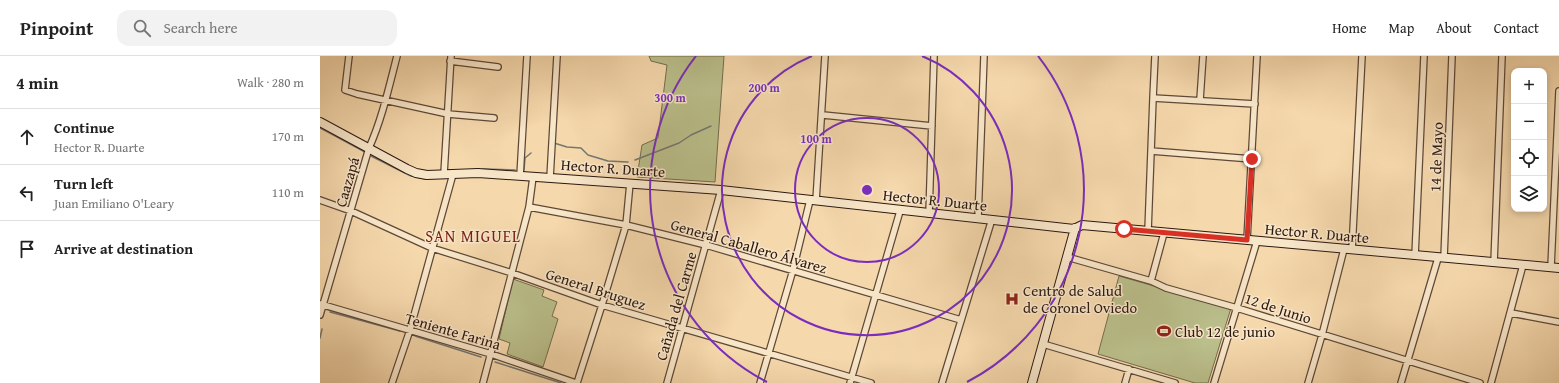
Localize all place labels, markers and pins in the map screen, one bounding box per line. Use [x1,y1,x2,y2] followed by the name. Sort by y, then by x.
[860,183,874,197] centre of rings
[1023,280,1138,318] place label: Centro de Salud de Coronel Oviedo
[1004,291,1020,307] hospital icon: Centro de Salud de Coronel Oviedo
[1175,321,1275,342] place label: Club 12 de junio
[1156,323,1172,339] sports icon: Club 12 de junio

